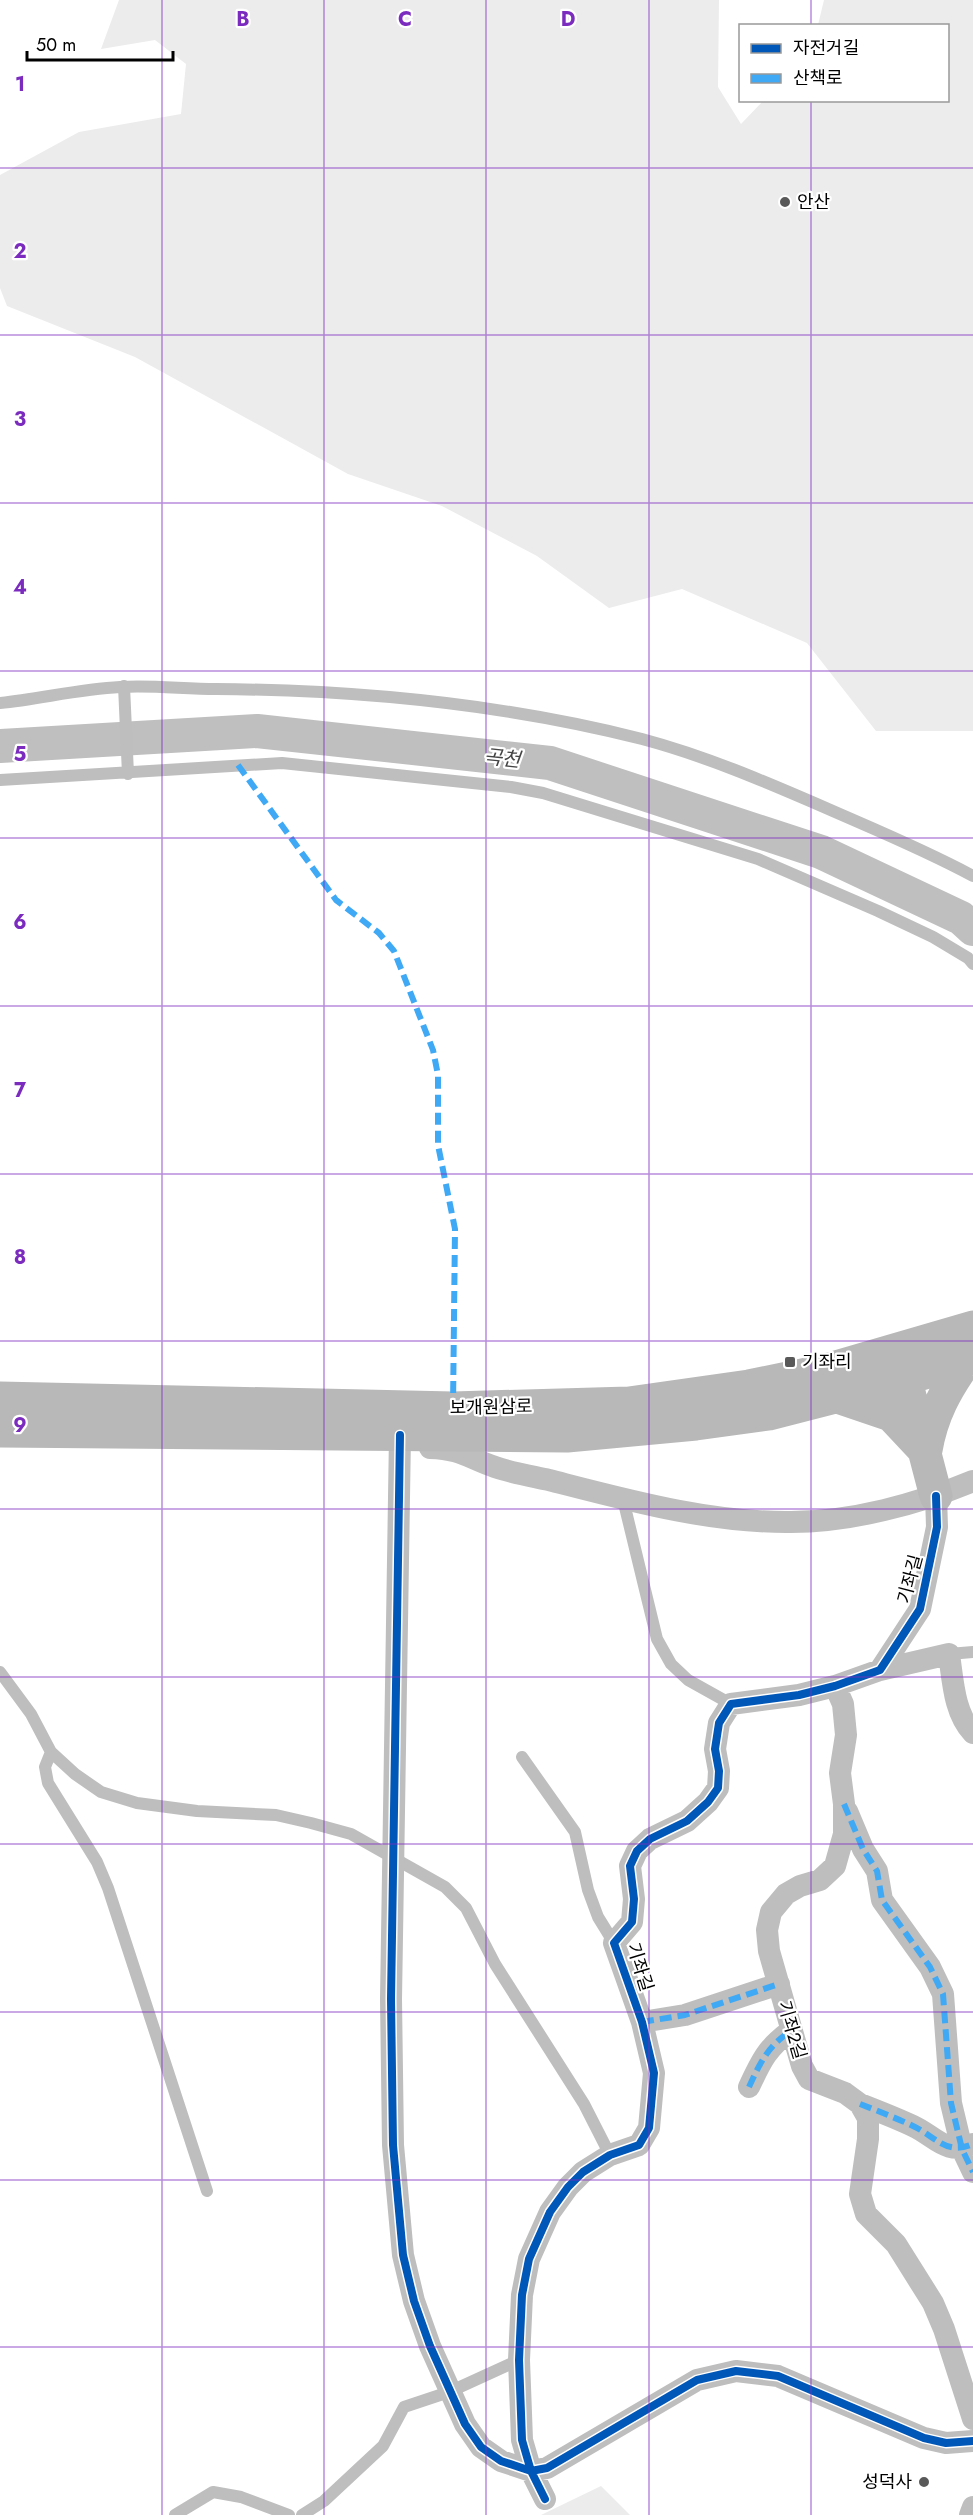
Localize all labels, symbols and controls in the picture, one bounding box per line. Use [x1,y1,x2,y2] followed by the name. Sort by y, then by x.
[236,5,250,34] text: B
[398,5,412,34] text: C
[561,5,575,34] text: D
[27,24,172,62] scale bar
[739,24,949,102] legend
[36,32,76,58] text: 50 m
[793,35,859,61] text: 자전거길
[793,65,843,91] text: 산책로
[15,70,25,99] text: 1
[797,189,830,215] place label: 안산
[778,195,792,209] marker: 안산
[13,237,27,266] text: 2
[14,405,26,434] text: 3
[13,573,27,602] text: 4
[14,740,27,769] text: 5
[482,742,524,775] water label: 곡천
[13,908,27,937] text: 6
[14,1076,27,1105] text: 7
[14,1243,26,1272] text: 8
[802,1349,852,1375] place label: 기좌리
[783,1355,797,1369] marker: 기좌리
[449,1393,533,1421] street label: 보개원삼로
[13,1411,27,1440] text: 9
[891,1552,929,1606] street label: 기좌길
[620,1939,660,1995] street label: 기좌길
[771,1998,813,2062] street label: 기좌2길
[862,2469,912,2495] place label: 성덕사
[917,2475,931,2489] marker: 성덕사

